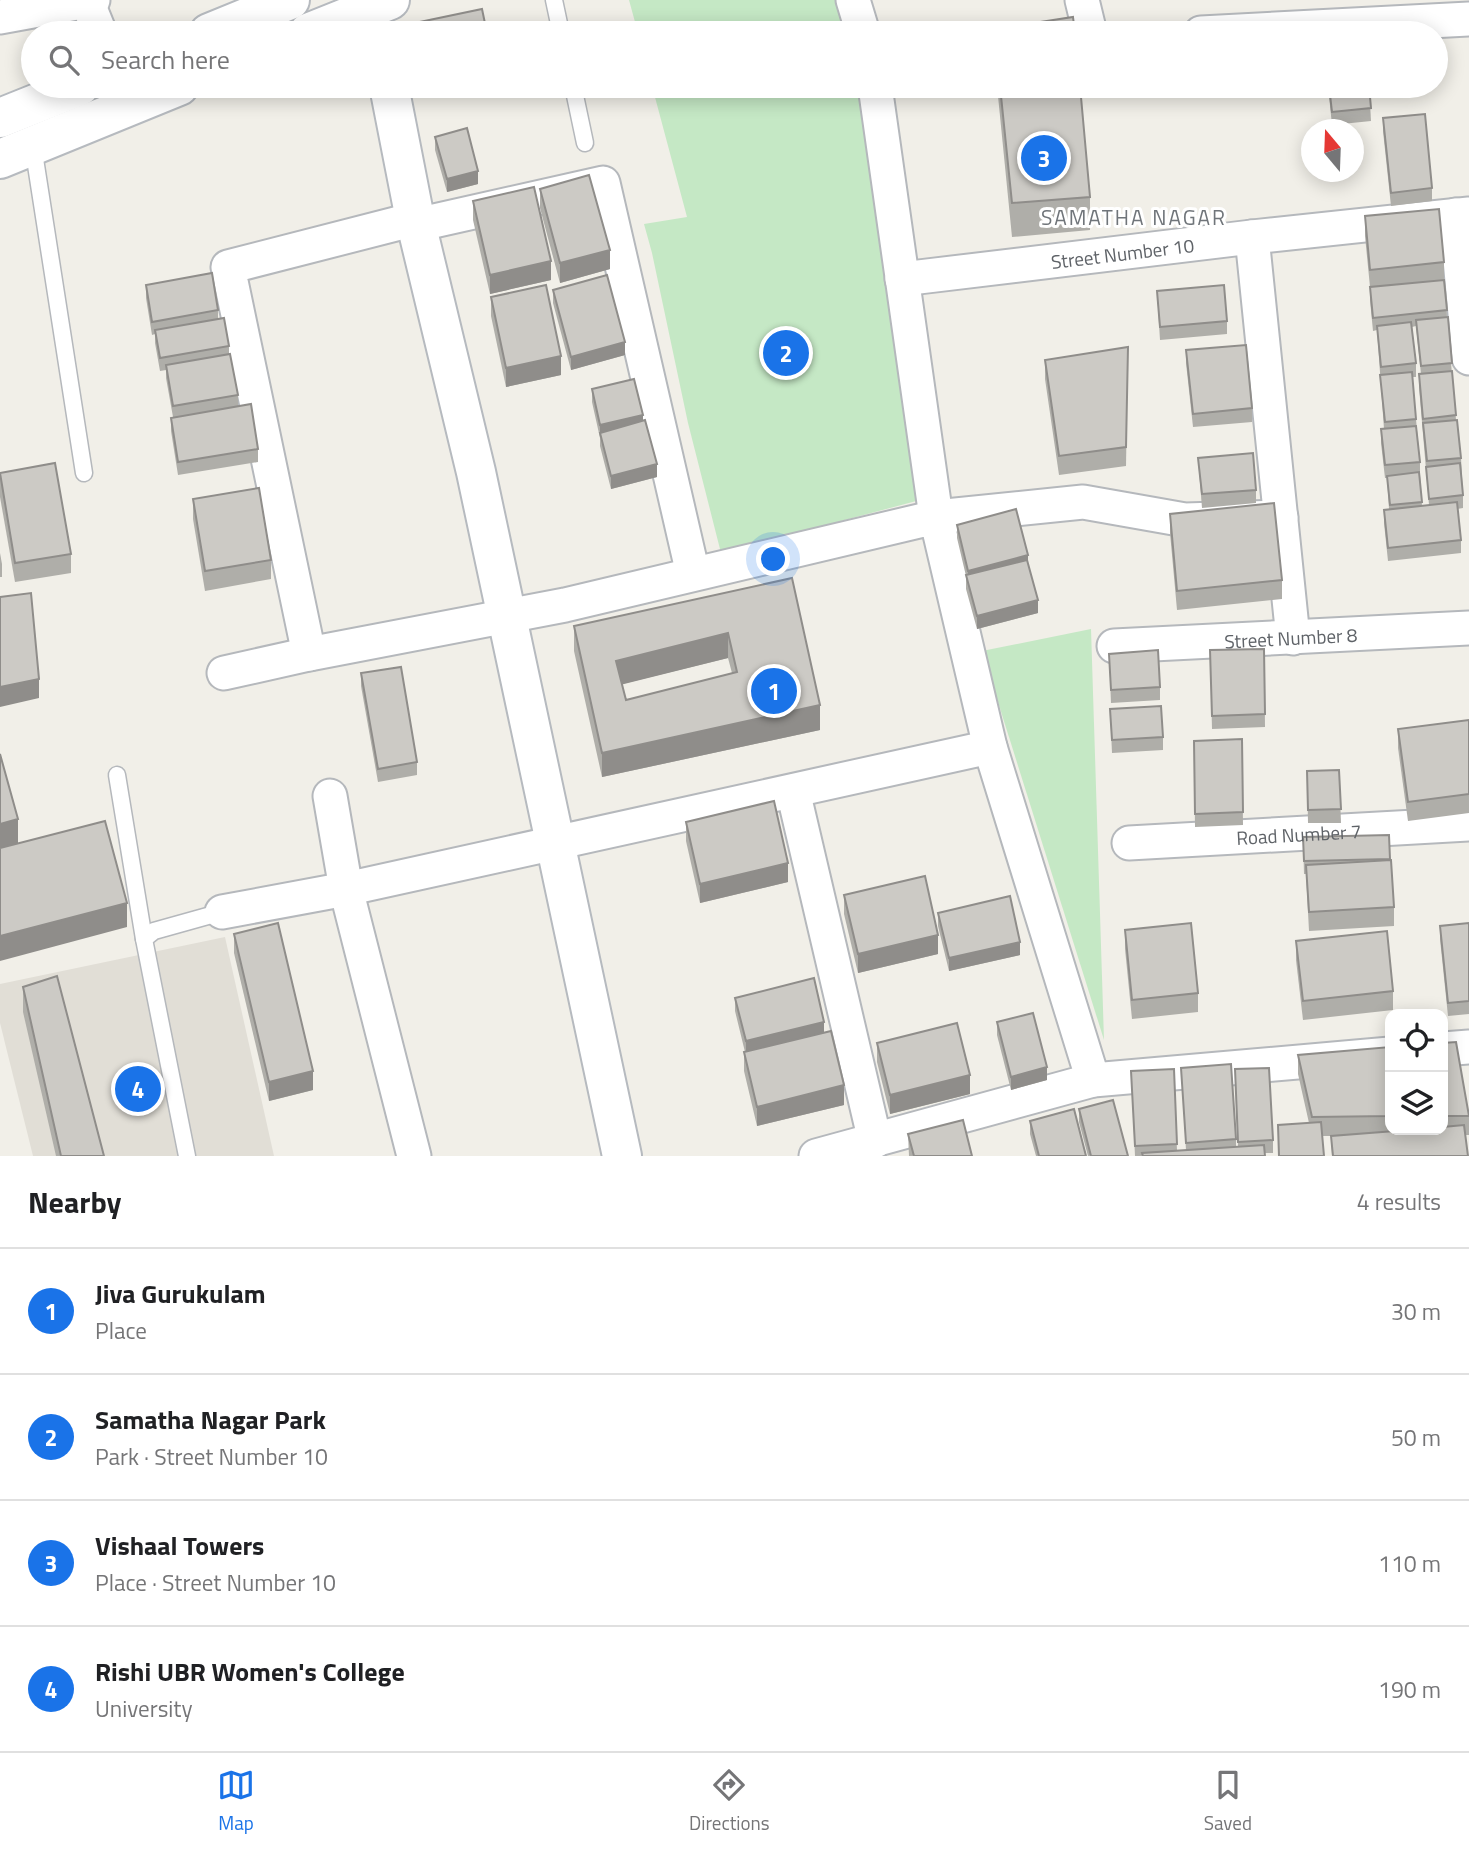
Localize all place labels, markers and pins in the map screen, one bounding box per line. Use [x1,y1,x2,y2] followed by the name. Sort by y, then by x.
[1021,132,1067,184] pin: 3
[763,327,809,379] pin: 2
[751,665,797,717] pin: 1
[115,1063,161,1115] pin: 4

